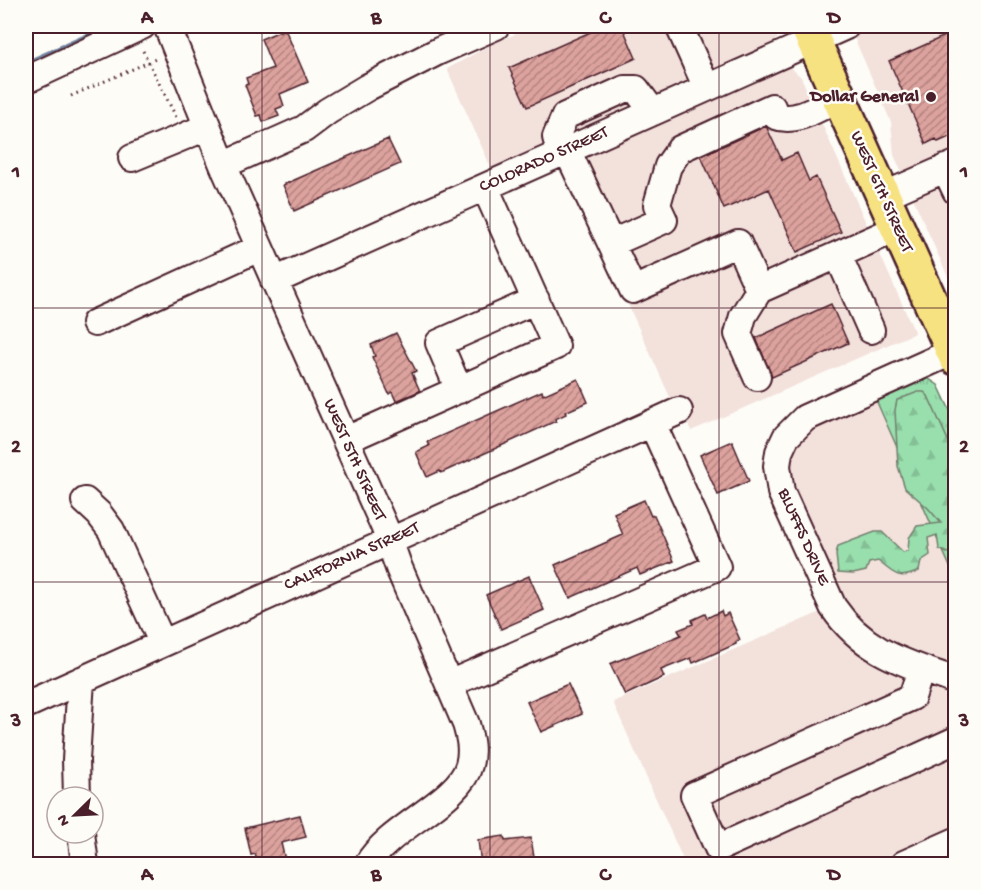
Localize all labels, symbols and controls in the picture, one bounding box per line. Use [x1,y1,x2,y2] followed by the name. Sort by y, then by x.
[140,8,155,31] text: A
[370,8,382,31] text: B
[599,8,613,31] text: C
[825,8,841,31] text: D
[809,87,919,108] place label: Dollar General
[924,90,938,104] marker: Dollar General
[476,122,613,198] street label: COLORADO STREET
[845,128,918,257] street label: WEST 6TH STREET
[11,162,20,185] text: 1
[959,162,968,185] text: 1
[318,396,391,525] street label: WEST 5TH STREET
[11,437,21,460] text: 2
[959,437,969,460] text: 2
[772,484,834,589] street label: BLUFFS DRIVE
[281,517,424,596] street label: CALIFORNIA STREET
[10,711,21,734] text: 3
[958,711,969,734] text: 3
[45,785,105,845] north arrow
[53,811,75,828] text: N
[140,865,155,888] text: A
[370,865,382,888] text: B
[599,865,613,888] text: C
[825,865,841,888] text: D

